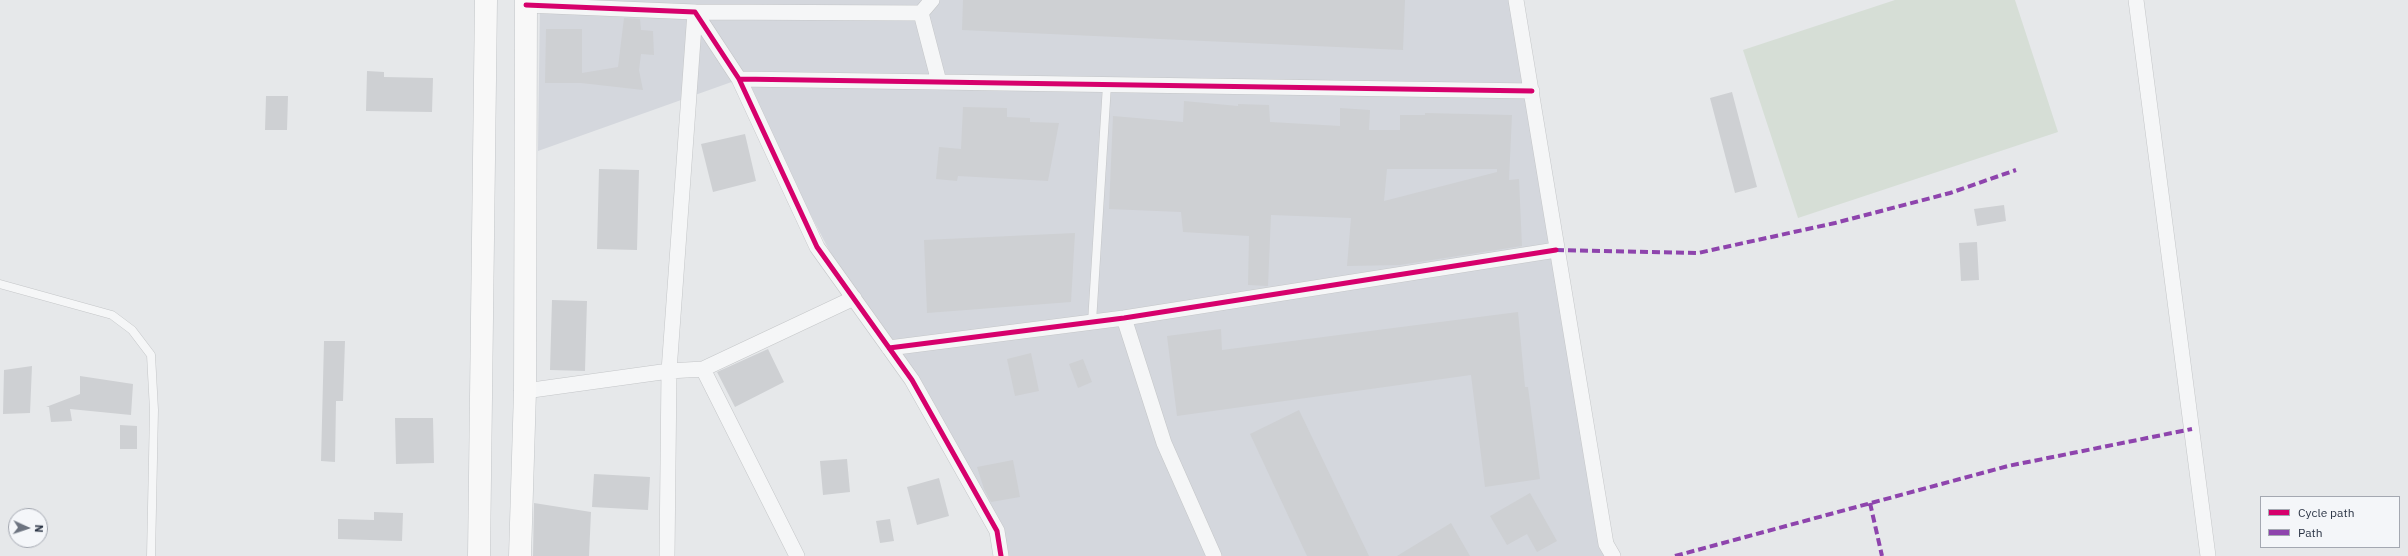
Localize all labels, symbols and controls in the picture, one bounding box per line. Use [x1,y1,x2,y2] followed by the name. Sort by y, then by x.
[2260,496,2400,548] legend
[2298,505,2355,520] text: Cycle path
[8,508,48,548] north arrow
[32,524,46,533] text: N
[2298,525,2323,540] text: Path

